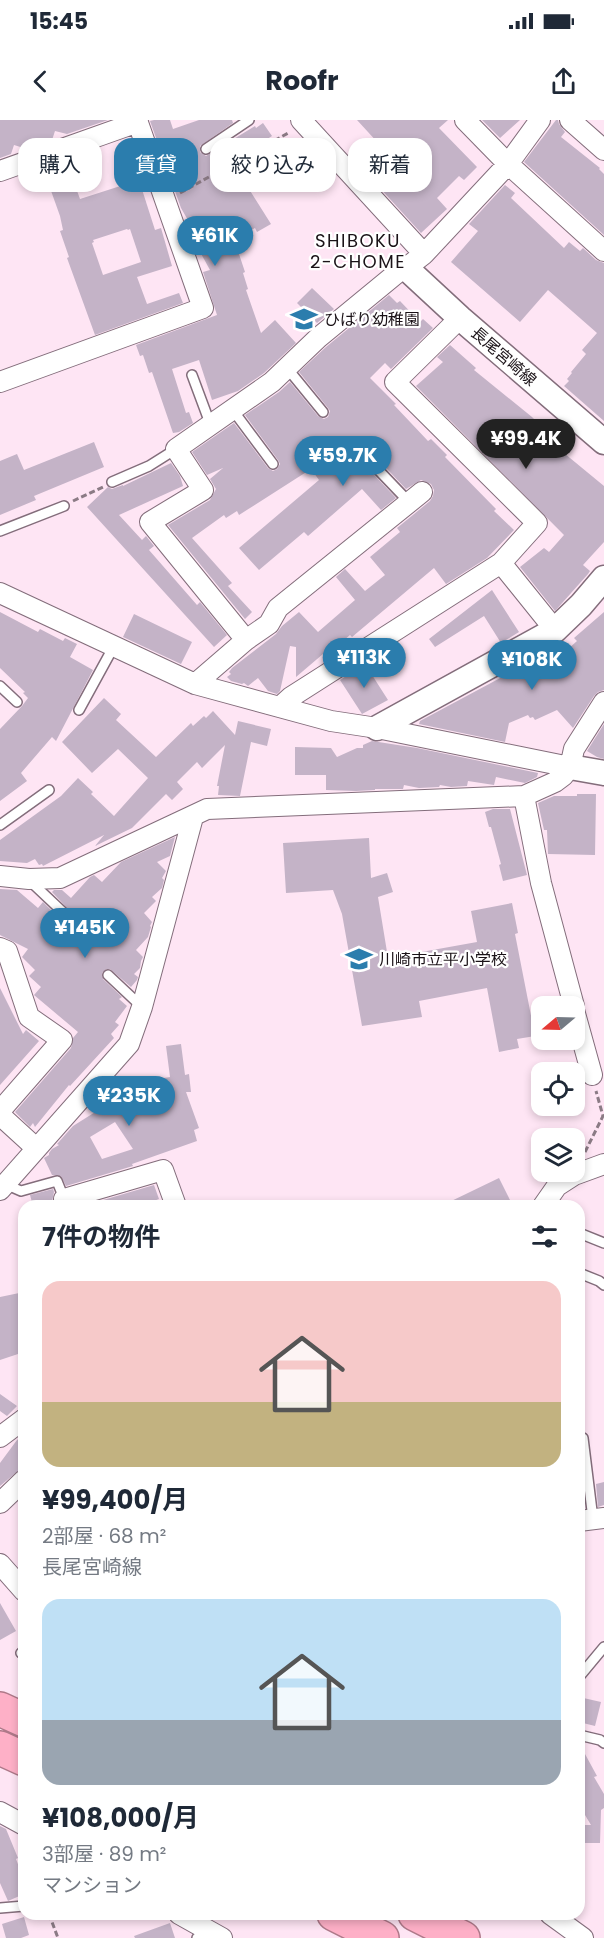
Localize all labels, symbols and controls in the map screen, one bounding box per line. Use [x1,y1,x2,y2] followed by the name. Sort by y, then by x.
[30,6,88,37] text: 15:45
[265,62,339,99] text: Roofr
[24,65,57,98] icon: back
[547,65,580,98] icon: share
[18,138,102,192] chip: 購入
[114,138,198,192] chip: 賃貸
[210,138,336,192] chip: 絞り込み
[348,138,432,192] chip: 新着
[179,216,251,267] pin: ¥61K
[191,221,239,249] text: ¥61K
[310,228,406,274] district label: SHIBOKU 2-CHOME
[289,304,319,334] school or university icon: ひばり幼稚園
[324,308,420,331] place label: ひばり幼稚園
[466,321,541,391] street label: 長尾宮崎線
[477,419,575,470] pin: ¥99.4K
[490,424,562,452] text: ¥99.4K
[294,436,392,487] pin: ¥59.7K
[309,441,378,469] text: ¥59.7K
[322,638,406,689] pin: ¥113K
[490,640,574,691] pin: ¥108K
[337,643,391,671] text: ¥113K
[502,645,562,673] text: ¥108K
[43,908,127,959] pin: ¥145K
[54,913,116,941] text: ¥145K
[344,944,374,974] school or university icon: 川崎市立平小学校
[379,948,507,971] place label: 川崎市立平小学校
[531,996,585,1050] north arrow
[531,996,585,1182] map controls
[531,1062,585,1116] button: locate
[87,1076,171,1127] pin: ¥235K
[97,1081,161,1109] text: ¥235K
[531,1128,585,1182] button: layers
[42,1219,160,1255] text: 7件の物件
[528,1220,561,1253] icon: filters
[248,1320,356,1428] icon: home
[42,1482,188,1518] text: ¥99,400/月
[42,1522,166,1550] text: 2部屋 · 68 m²
[42,1553,142,1581] text: 長尾宮崎線
[248,1638,356,1746] icon: home
[42,1800,199,1836] text: ¥108,000/月
[42,1840,166,1868] text: 3部屋 · 89 m²
[42,1871,142,1899] text: マンション

